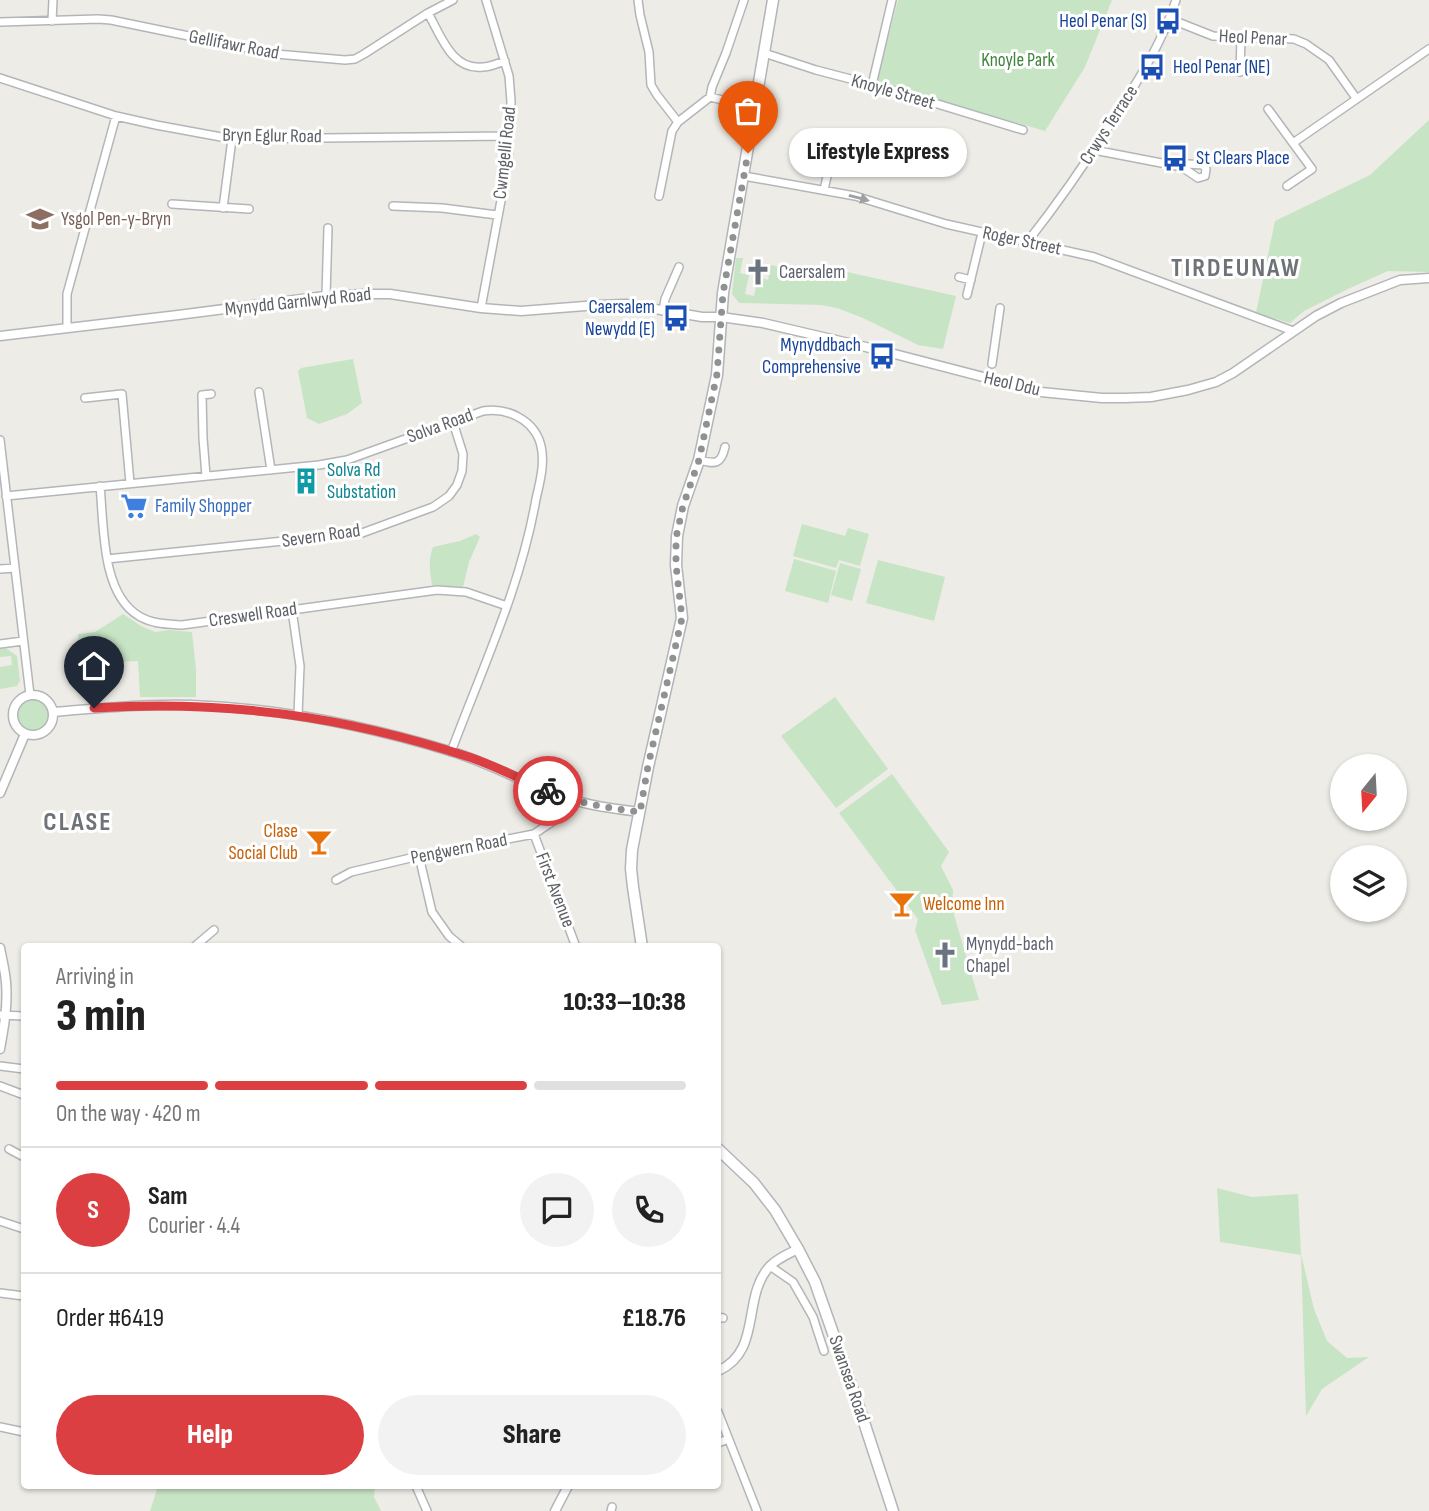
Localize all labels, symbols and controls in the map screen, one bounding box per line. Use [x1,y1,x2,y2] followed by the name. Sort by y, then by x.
[1153,6,1183,36] bus stop icon: Heol Penar (S)
[1059,10,1147,33] place label: Heol Penar (S)
[187,25,281,65] street label: Gellifawr Road
[1218,25,1288,51] street label: Heol Penar
[981,49,1056,72] park label: Knoyle Park
[1137,52,1167,82] bus stop icon: Heol Penar (NE)
[1173,56,1270,79] place label: Heol Penar (NE)
[849,69,938,115] street label: Knoyle Street
[718,81,778,153] pin
[1075,81,1143,169] street label: Crwys Terrace
[729,92,767,130] icon: bag
[489,106,521,200] street label: Cwmgelli Road
[222,124,322,148] street label: Bryn Eglur Road
[790,128,968,178] callout: Lifestyle Express
[807,138,949,166] text: Lifestyle Express
[1160,143,1190,173] bus stop icon: St Clears Place
[1196,147,1290,170] place label: St Clears Place
[848,193,870,204] one-way arrow
[25,204,55,234] school or university icon: Ysgol Pen-y-Bryn
[61,208,171,231] place label: Ysgol Pen-y-Bryn
[980,221,1064,261] street label: Roger Street
[1171,253,1301,284] district label: TIRDEUNAW
[743,257,773,287] church icon: Caersalem
[779,261,845,284] place label: Caersalem
[224,283,372,321] street label: Mynydd Garnlwyd Road
[585,296,655,341] place label: Caersalem Newydd (E)
[661,303,691,333] bus stop icon: Caersalem Newydd (E)
[762,334,861,379] place label: Mynyddbach Comprehensive
[867,341,897,371] bus stop icon: Mynyddbach Comprehensive
[982,366,1042,402] street label: Heol Ddu
[404,403,476,449] street label: Solva Road
[327,459,396,504] place label: Solva Rd Substation
[291,466,321,496] building icon: Solva Rd Substation
[119,491,149,521] supermarket icon: Family Shopper
[155,495,252,518] place label: Family Shopper
[280,519,362,553] street label: Severn Road
[207,597,299,633] street label: Creswell Road
[64,636,124,708] pin
[75,647,113,685] icon: home
[1330,754,1407,831] north arrow
[1330,754,1407,922] map controls
[513,756,583,826] courier
[529,772,567,810] icon: bike
[43,807,113,838] district label: CLASE
[228,820,298,865] place label: Clase Social Club
[304,827,334,857] bar icon: Clase Social Club
[409,828,509,870] street label: Pengwern Road
[1330,845,1407,922] button: layers
[530,849,580,931] street label: First Avenue
[887,889,917,919] bar icon: Welcome Inn
[923,893,1005,916] place label: Welcome Inn
[966,933,1054,978] place label: Mynydd-bach Chapel
[930,940,960,970] church icon: Mynydd-bach Chapel
[56,963,134,991] text: Arriving in
[563,987,686,1018] text: 10:33–10:38
[56,989,146,1044] text: 3 min
[56,1100,200,1128] text: On the way · 420 m
[520,1173,594,1247] button: chat
[612,1173,686,1247] button: phone
[148,1181,188,1212] text: Sam
[87,1195,99,1226] text: S
[148,1212,240,1240] text: Courier · 4.4
[56,1303,164,1334] text: Order #6419
[622,1303,686,1334] text: £18.76
[823,1332,875,1426] street label: Swansea Road
[56,1395,364,1475] button: Help
[378,1395,686,1475] button: Share

